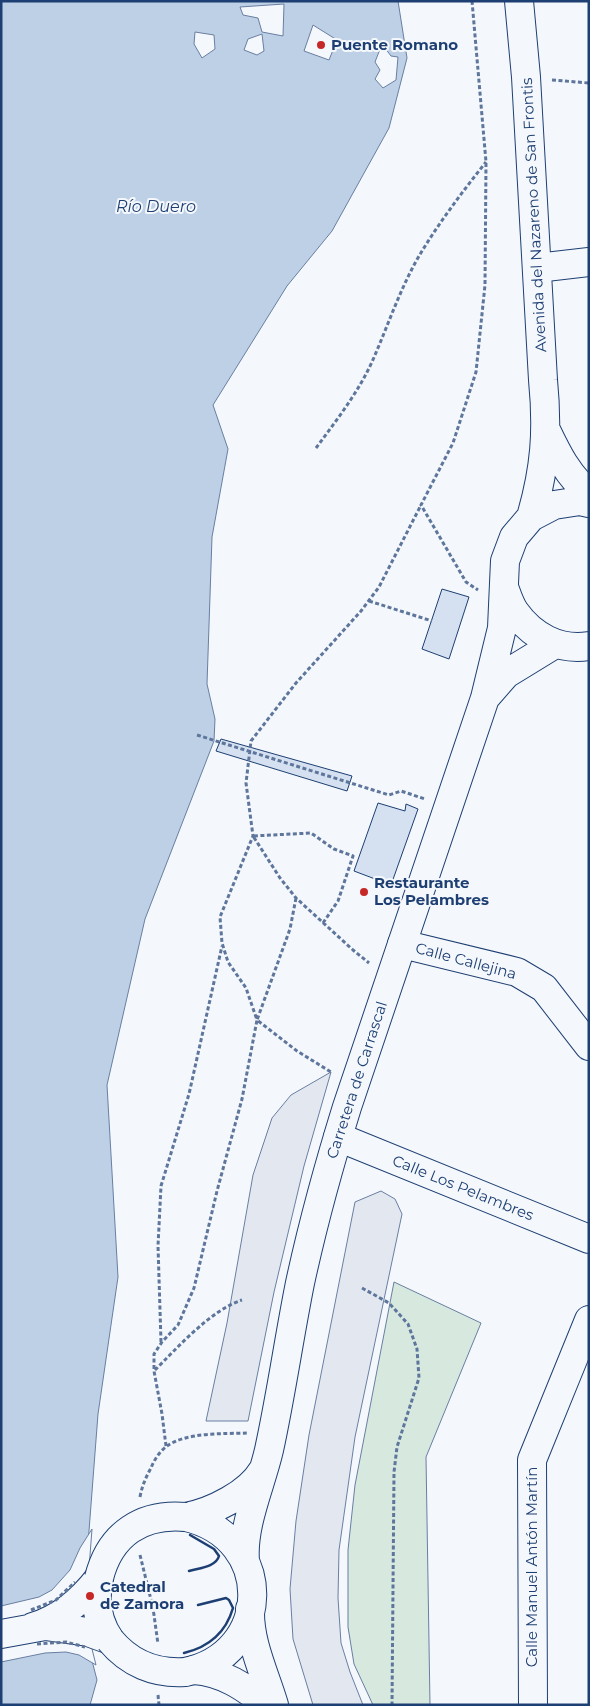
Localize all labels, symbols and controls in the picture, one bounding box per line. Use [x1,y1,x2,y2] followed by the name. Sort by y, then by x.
[331,35,458,54] place label: Puente Romano
[315,39,327,51] marker: Puente Romano
[517,77,550,353] street label: Avenida del Nazareno de San Frontis
[116,197,196,216] water label: Río Duero
[374,873,489,909] place label: Restaurante Los Pelambres
[358,886,370,898] marker: Restaurante Los Pelambres
[413,938,519,983] street label: Calle Callejina
[322,999,391,1161] street label: Carretera de Carrascal
[390,1151,537,1225] street label: Calle Los Pelambres
[522,1467,541,1667] street label: Calle Manuel Antón Martín
[100,1577,184,1613] place label: Catedral de Zamora
[84,1590,96,1602] marker: Catedral de Zamora

